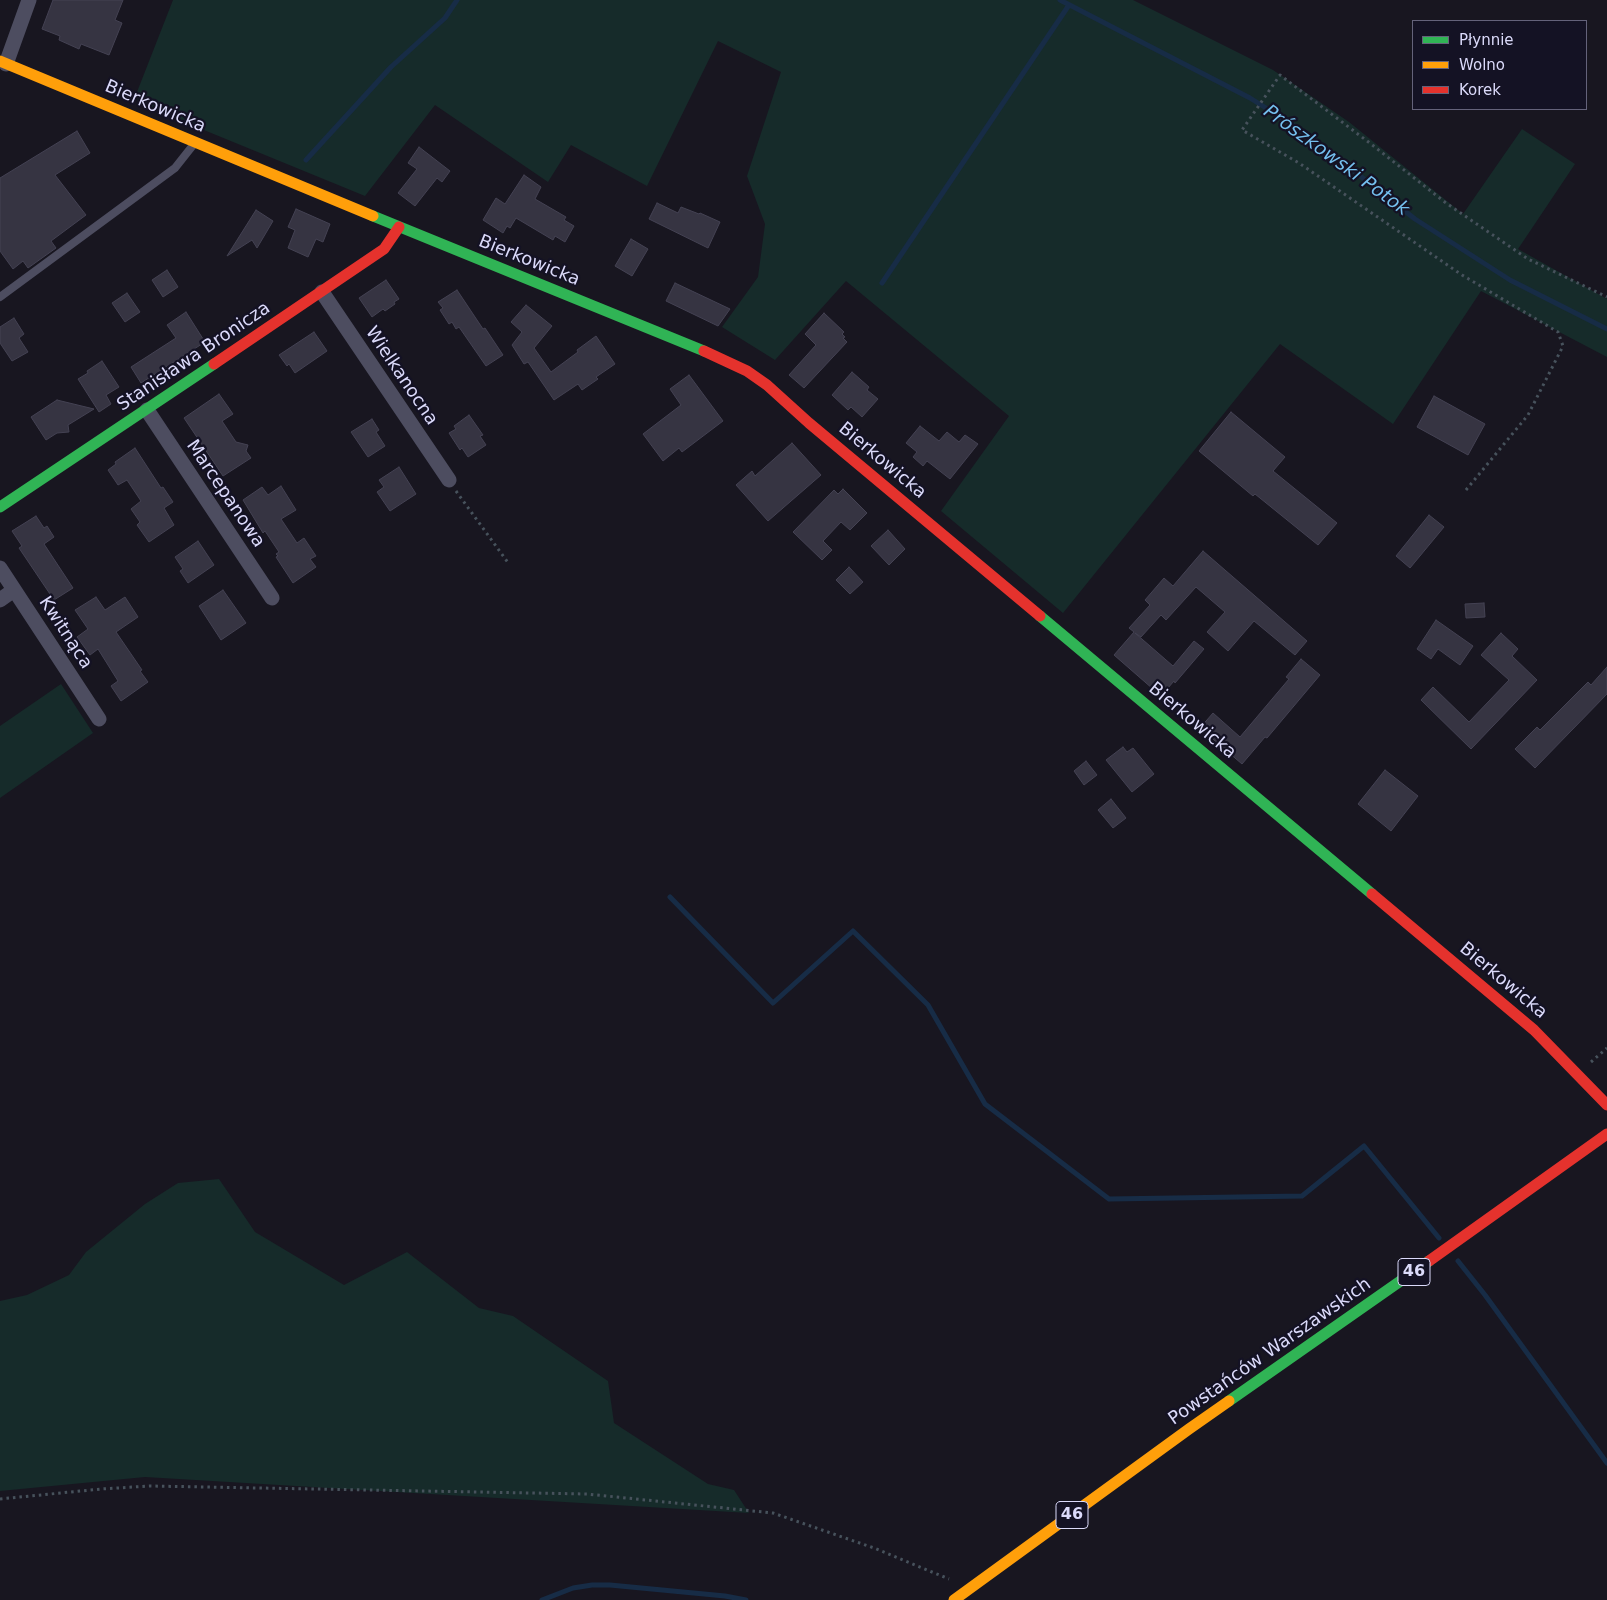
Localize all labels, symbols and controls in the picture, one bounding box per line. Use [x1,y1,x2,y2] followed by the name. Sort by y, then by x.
[1412,20,1587,110] legend
[1459,31,1514,49] text: Płynnie
[1459,56,1505,74] text: Wolno
[101,76,209,138] street label: Bierkowicka
[1459,81,1501,99] text: Korek
[1259,101,1413,221] water label: Prószkowski Potok
[475,231,583,291] street label: Bierkowicka
[113,298,275,416] street label: Stanisława Bronicza
[360,323,442,429] street label: Wielkanocna
[834,418,930,504] street label: Bierkowicka
[181,436,269,552] street label: Marcepanowa
[34,593,96,673] street label: Kwitnąca
[1144,678,1240,764] street label: Bierkowicka
[1455,938,1551,1024] street label: Bierkowicka
[1398,1258,1430,1286] road number: 46
[1165,1274,1375,1430] street label: Powstańców Warszawskich
[1056,1502,1088,1528] road number: 46

